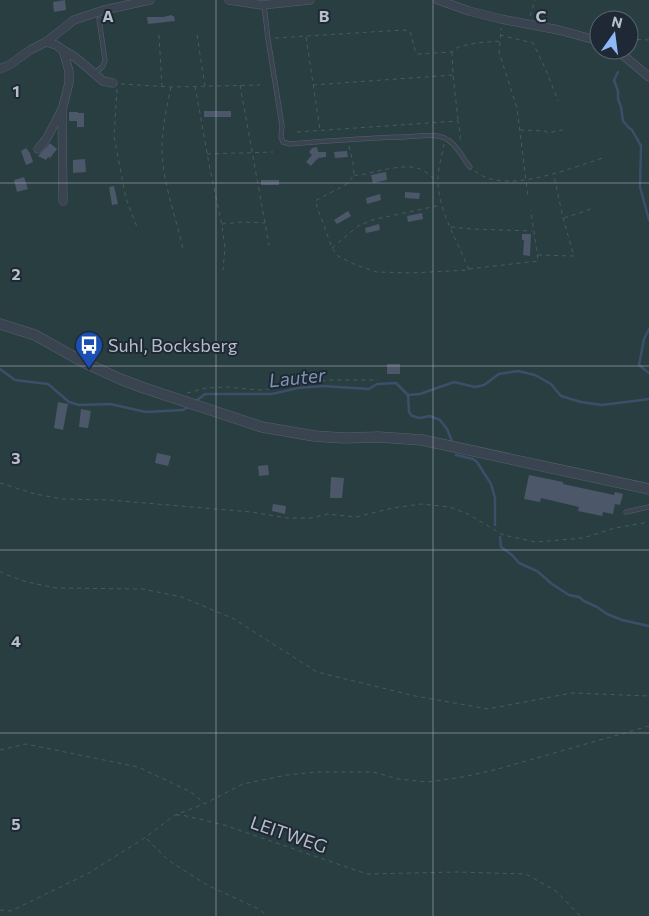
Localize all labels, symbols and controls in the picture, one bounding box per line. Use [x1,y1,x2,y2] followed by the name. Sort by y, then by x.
[102,6,114,25] text: A
[319,6,330,25] text: B
[536,6,547,25] text: C
[589,10,639,60] north arrow
[610,12,624,31] text: N
[12,81,20,100] text: 1
[11,264,21,283] text: 2
[74,330,104,369] bus stop icon: Suhl, Bocksberg
[108,334,238,356] place label: Suhl, Bocksberg
[268,362,328,391] water label: Lauter
[11,448,21,467] text: 3
[11,631,21,650] text: 4
[248,811,330,857] street label: LEITWEG
[11,814,21,833] text: 5

